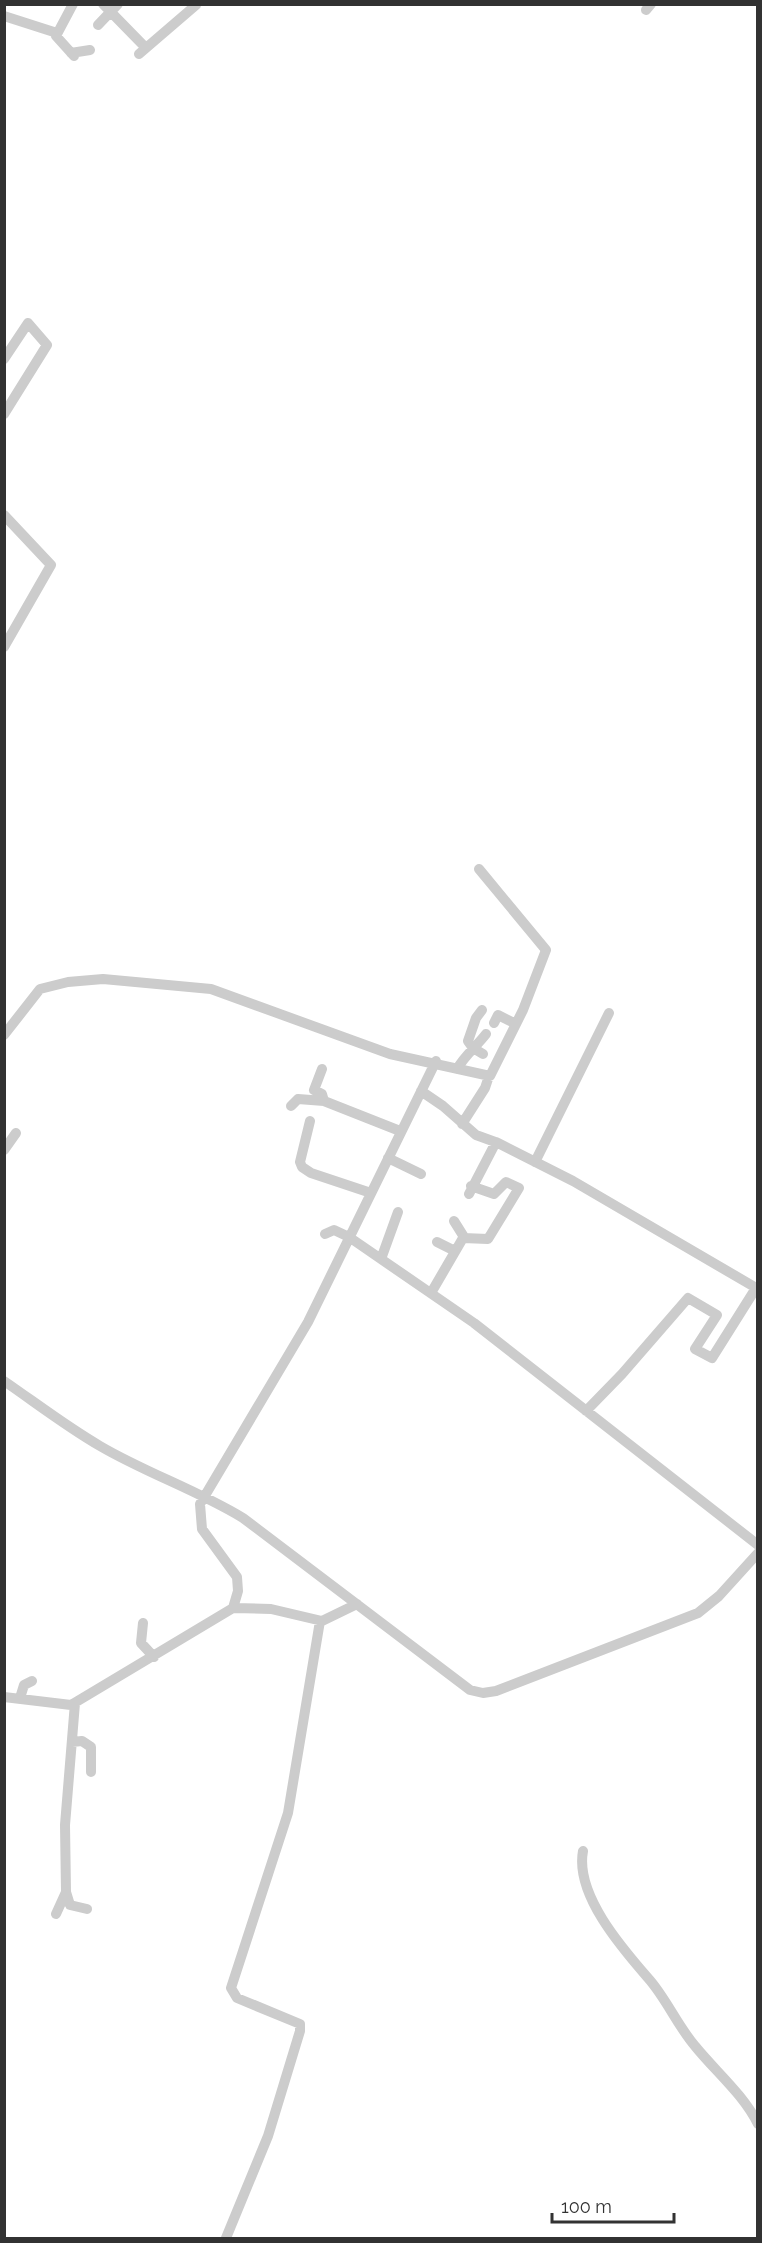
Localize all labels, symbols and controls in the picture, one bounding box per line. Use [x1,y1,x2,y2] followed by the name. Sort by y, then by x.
[552,2186,674,2224] scale bar
[561,2196,612,2217] text: 100 m

